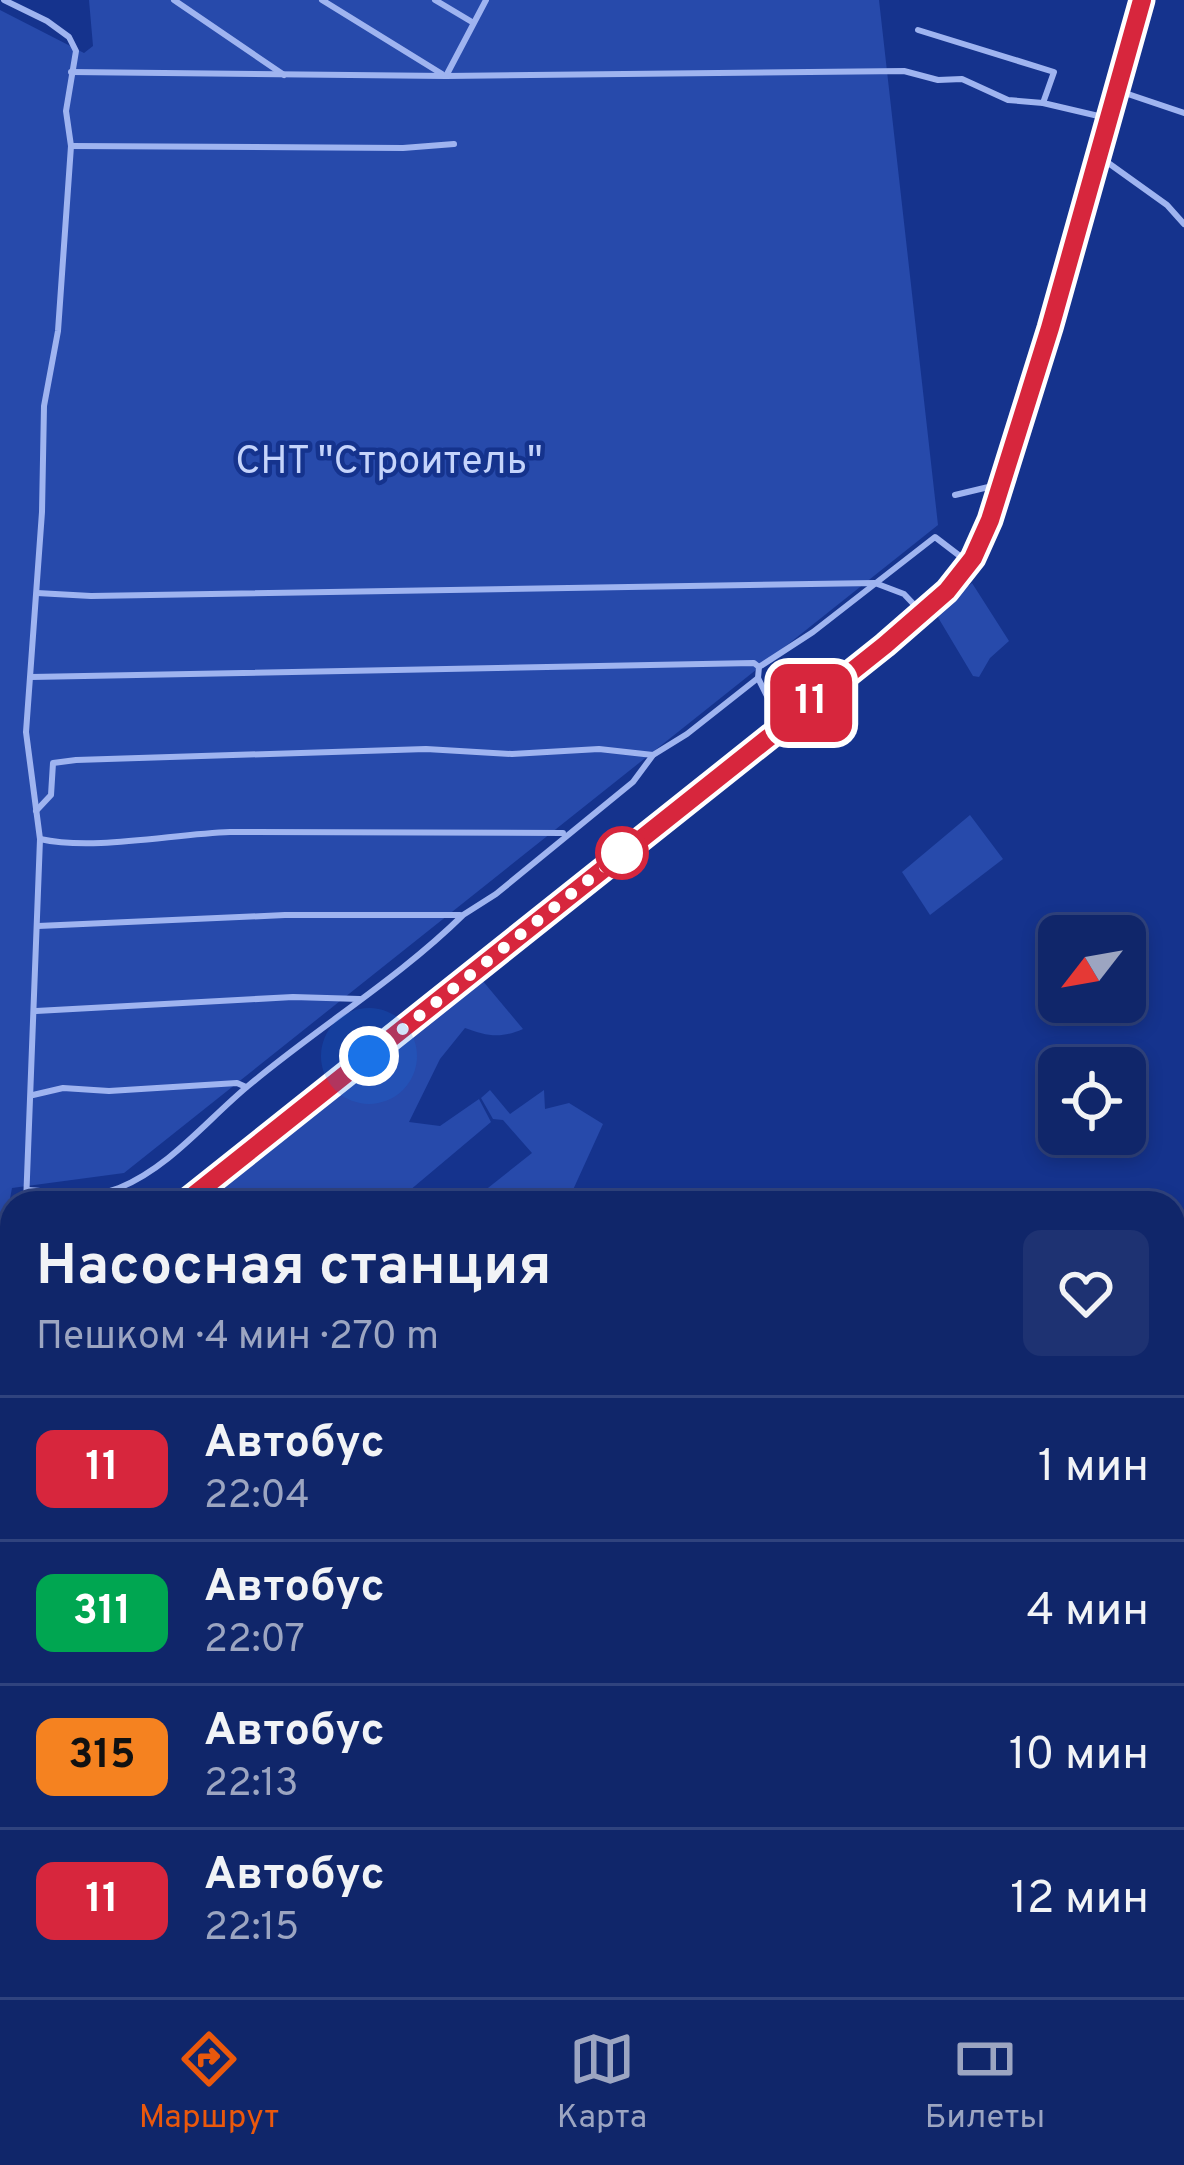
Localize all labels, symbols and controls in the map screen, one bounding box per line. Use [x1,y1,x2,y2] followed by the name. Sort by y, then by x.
[235,439,543,488] park label: СНТ "Строитель"
[757,664,865,742] line badge: 11
[794,676,828,729] text: 11
[597,828,647,878] unlabelled marker
[1038,915,1146,1023] north arrow
[1038,915,1146,1155] map controls
[339,1026,399,1086] your location
[1038,1047,1146,1155] button: locate
[1023,1230,1149,1356] button: heart
[36,1233,552,1305] text: Насосная станция
[36,1314,439,1363] text: Пешком · 4 мин · 270 m
[204,1416,385,1473] text: Автобус
[1038,1440,1149,1497] text: 1 мин
[85,1442,119,1495] text: 11
[204,1473,310,1522] text: 22:04
[204,1560,385,1617] text: Автобус
[1027,1584,1149,1641] text: 4 мин
[73,1586,131,1639] text: 311
[204,1617,305,1666] text: 22:07
[204,1704,385,1761] text: Автобус
[1009,1728,1149,1785] text: 10 мин
[68,1730,136,1783] text: 315
[204,1761,299,1810] text: 22:13
[204,1848,385,1905] text: Автобус
[1010,1872,1149,1929] text: 12 мин
[85,1874,119,1927] text: 11
[204,1905,299,1954] text: 22:15
[139,2026,279,2140] tab: Маршрут
[557,2026,647,2140] tab: Карта
[925,2026,1045,2140] tab: Билеты

